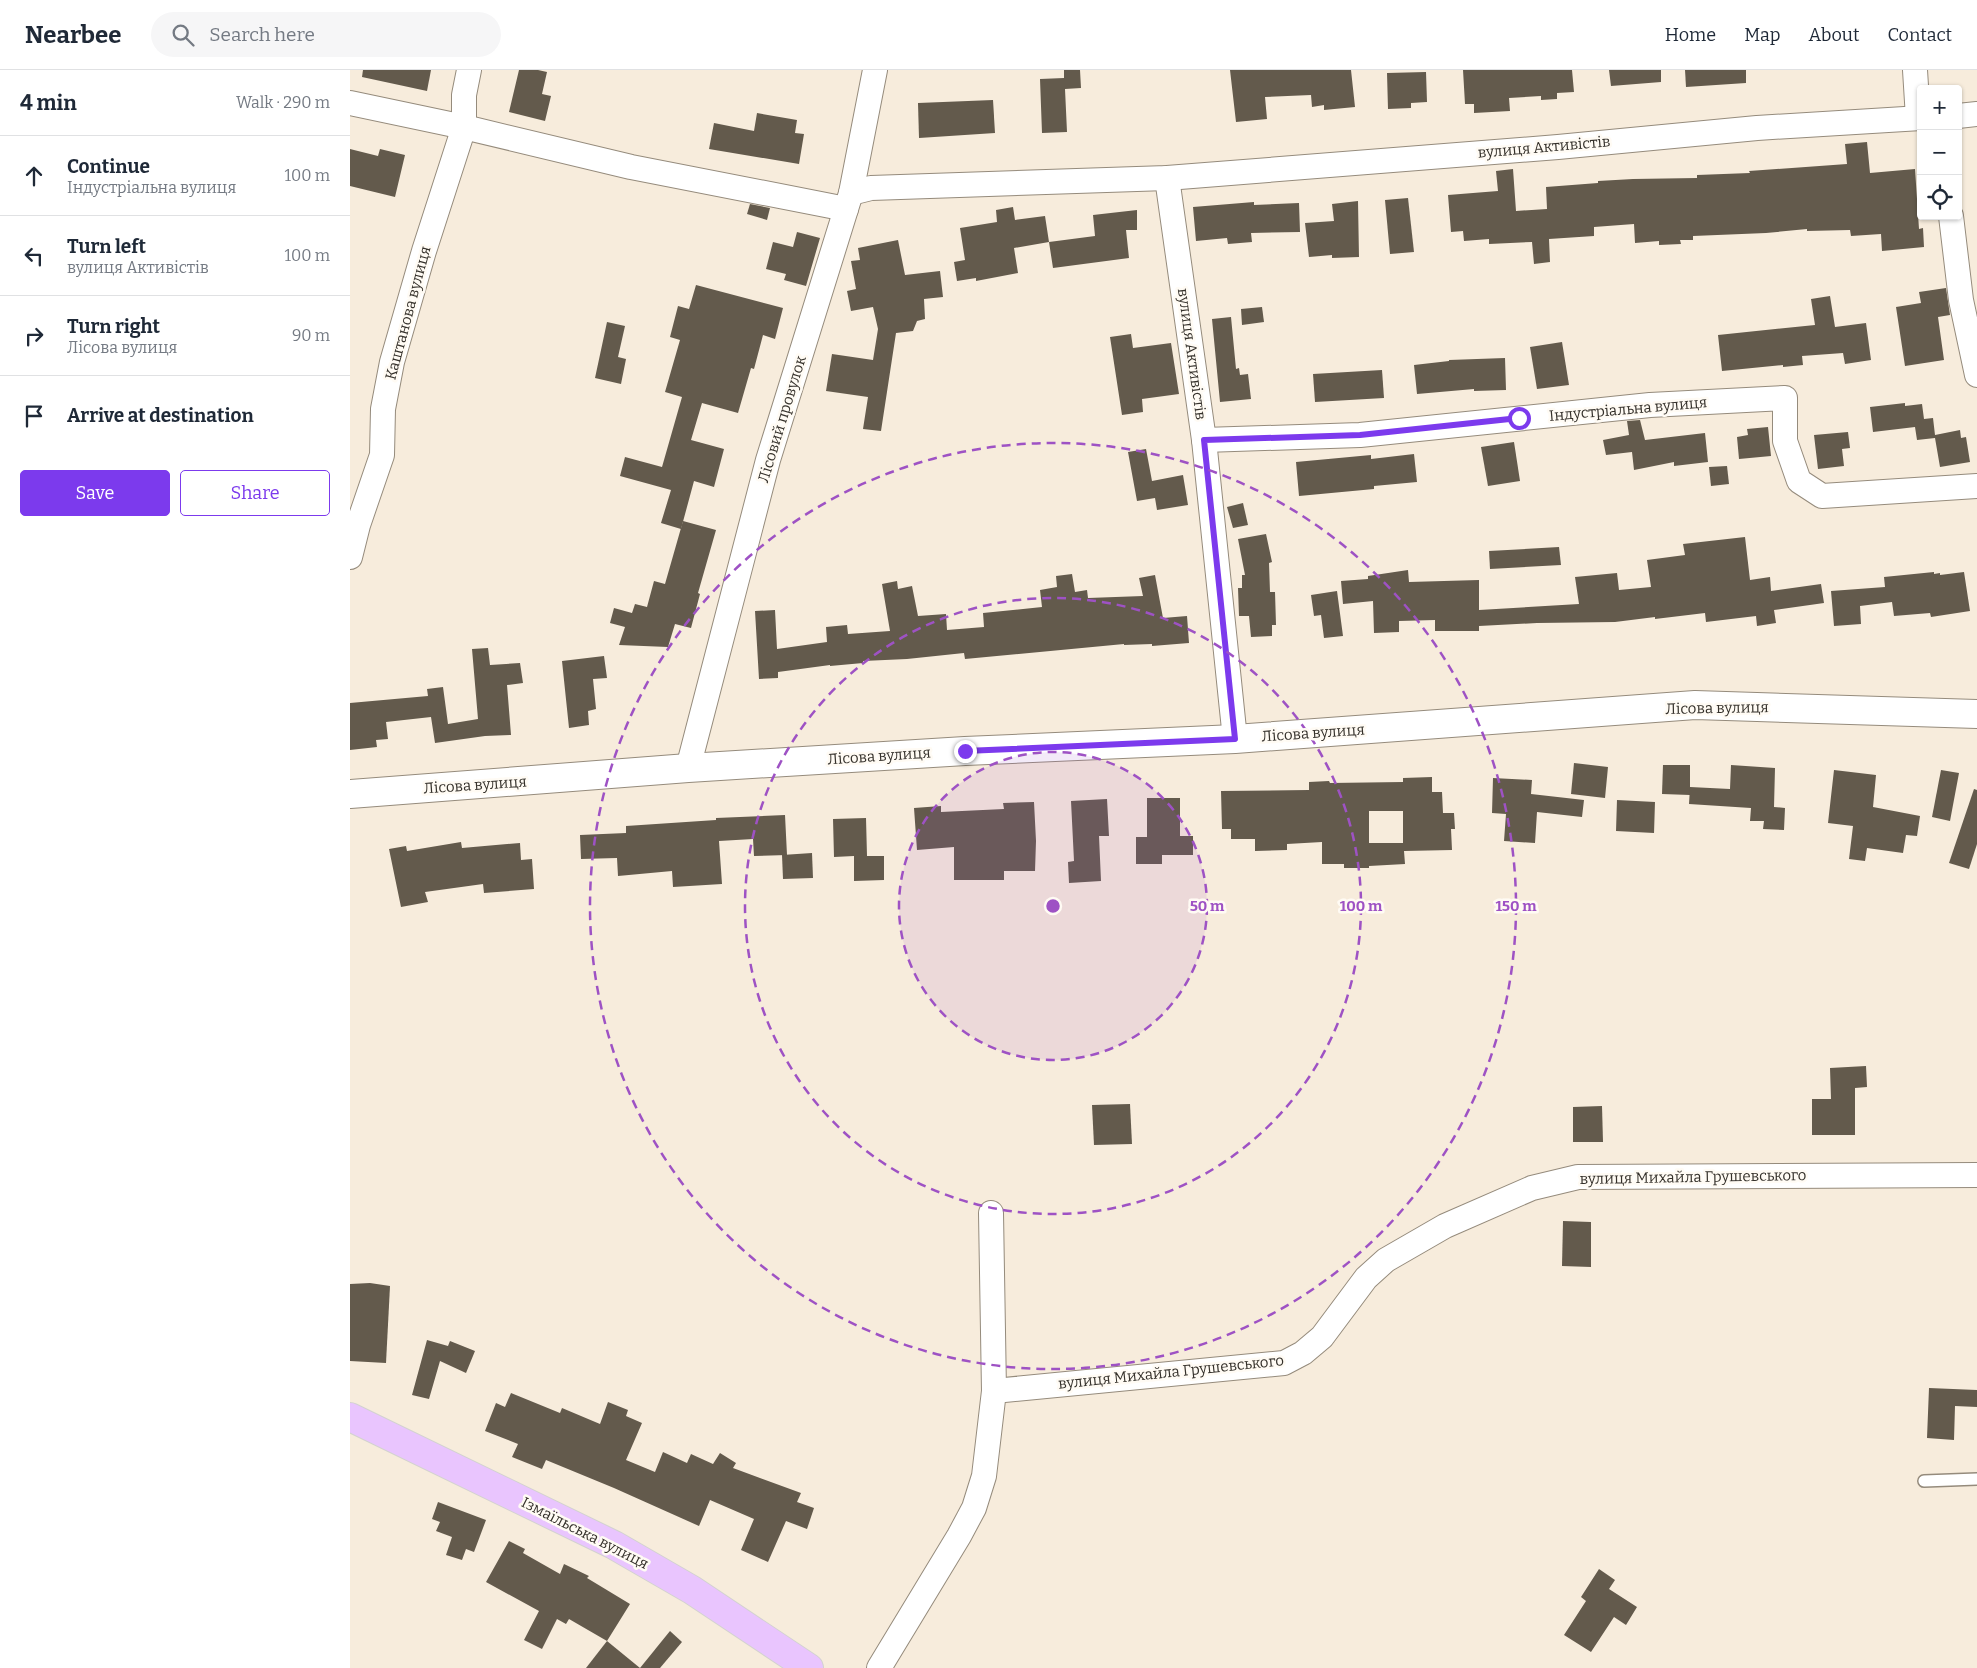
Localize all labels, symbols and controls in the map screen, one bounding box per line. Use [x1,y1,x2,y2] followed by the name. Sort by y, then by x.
[151,12,501,57] search box
[25,21,121,49] text: Nearbee
[169,21,197,49] icon: search
[209,23,315,46] text: Search here
[1665,24,1716,46] text: Home
[1744,24,1780,46] text: Map
[1808,24,1859,46] text: About
[1887,24,1952,46] text: Contact
[1917,85,1962,220] map controls
[1917,85,1962,130] button: +
[20,90,77,116] text: 4 min
[236,93,330,112] text: Walk · 290 m
[1917,130,1962,175] button: −
[1477,132,1611,162] street label: вулиця Активістів
[67,155,150,178] text: Continue
[20,162,48,190] icon: ahead
[285,166,330,185] text: 100 m
[1917,175,1962,220] button: locate
[67,178,236,197] text: Індустріальна вулиця
[67,235,146,258] text: Turn left
[20,242,48,270] icon: left
[381,244,435,382] street label: Каштанова вулиця
[285,246,330,265] text: 100 m
[67,258,209,277] text: вулиця Активістів
[1174,287,1210,421] street label: вулиця Активістів
[67,315,160,338] text: Turn right
[20,322,48,350] icon: right
[292,326,330,345] text: 90 m
[67,338,177,357] text: Лісова вулиця
[754,353,810,485] street label: Лісовий провулок
[1548,393,1708,425] street label: Індустріальна вулиця
[20,402,48,430] icon: arrive
[67,404,254,427] text: Arrive at destination
[1508,407,1531,430] route start
[20,470,170,516] button: Save
[180,470,330,516] button: Share
[1665,698,1769,718] street label: Лісова вулиця
[1261,720,1365,746] street label: Лісова вулиця
[954,740,977,763] route end
[827,743,931,769] street label: Лісова вулиця
[423,772,527,798] street label: Лісова вулиця
[1044,897,1062,915] centre of rings
[1190,897,1225,915] text: 50 m
[1340,897,1383,915] text: 100 m
[1495,897,1537,915] text: 150 m
[1580,1166,1806,1188] street label: вулиця Михайла Грушевського
[1057,1351,1285,1393] street label: вулиця Михайла Грушевського
[519,1493,651,1573] street label: Ізмаїльська вулиця

